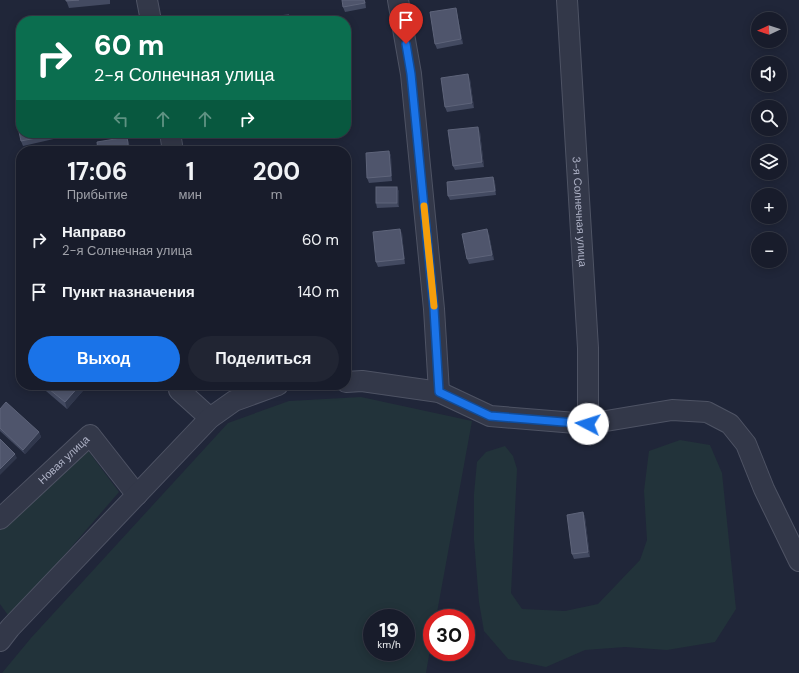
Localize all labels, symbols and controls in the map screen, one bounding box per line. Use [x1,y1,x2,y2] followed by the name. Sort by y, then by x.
[389,3,423,44] pin
[395,9,417,31] icon: arrive
[751,12,787,48] north arrow
[751,12,787,268] map controls
[94,27,164,64] text: 60 m
[28,32,80,84] icon: right
[751,56,787,92] button: sound
[94,63,274,87] text: 2-я Солнечная улица
[751,100,787,136] button: search
[110,108,132,130] icon: left
[152,108,174,130] icon: ahead
[194,108,216,130] icon: ahead
[236,108,258,130] icon: right
[751,144,787,180] button: layers
[67,156,127,187] text: 17:06
[186,156,195,187] text: 1
[253,156,300,187] text: 200
[569,156,590,268] street label: 3-я Солнечная улица
[67,186,128,203] text: Прибытие
[179,186,202,203] text: мин
[271,186,282,203] text: m
[751,188,787,224] button: +
[62,222,126,242] text: Направо
[28,229,50,251] icon: right
[302,230,339,250] text: 60 m
[751,232,787,268] button: −
[62,242,192,259] text: 2-я Солнечная улица
[28,281,50,303] icon: arrive
[62,282,195,302] text: Пункт назначения
[298,282,339,302] text: 140 m
[28,336,180,382] button: Выход
[188,336,339,382] button: Поделиться
[567,403,609,445] position arrow
[35,432,93,487] street label: Новая улица
[423,609,475,661] speed limit sign: 30
[379,617,399,643] text: 19
[377,638,401,651] text: km/h

